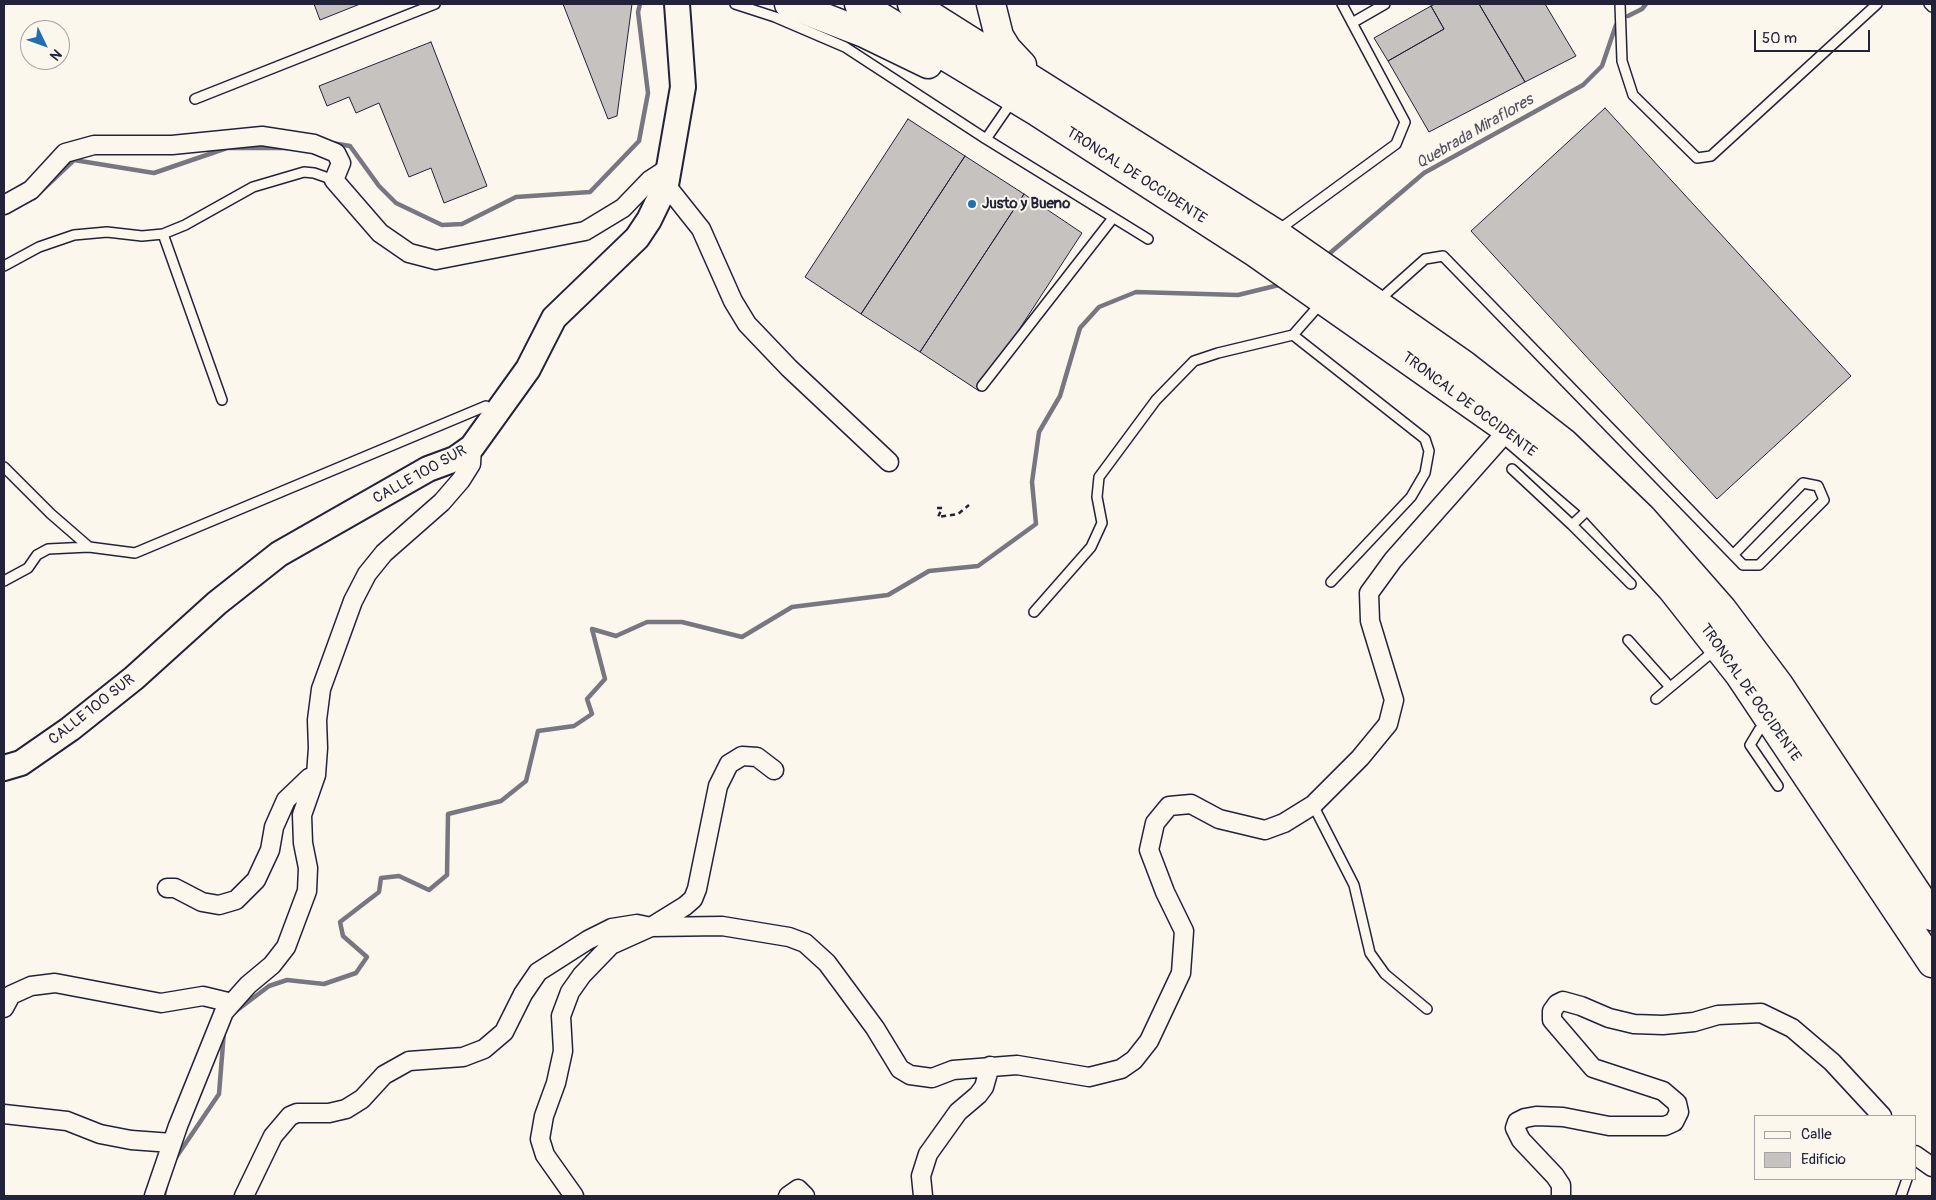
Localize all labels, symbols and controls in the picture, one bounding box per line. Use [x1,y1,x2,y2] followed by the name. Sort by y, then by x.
[20,20,70,70] north arrow
[1756,20,1872,52] scale bar
[1762,29,1797,48] text: 50 m
[46,45,65,64] text: N
[1413,91,1537,173] water label: Quebrada Miraflores
[1062,124,1210,228] street label: TRONCAL DE OCCIDENTE
[982,195,1070,213] place label: Justo y Bueno
[966,198,978,210] marker: Justo y Bueno
[1398,349,1540,461] street label: TRONCAL DE OCCIDENTE
[370,442,470,508] street label: CALLE 100 SUR
[1696,621,1804,765] street label: TRONCAL DE OCCIDENTE
[46,671,138,749] street label: CALLE 100 SUR
[1754,1115,1916,1180] legend
[1801,1125,1832,1144] text: Calle
[1801,1150,1846,1169] text: Edificio

